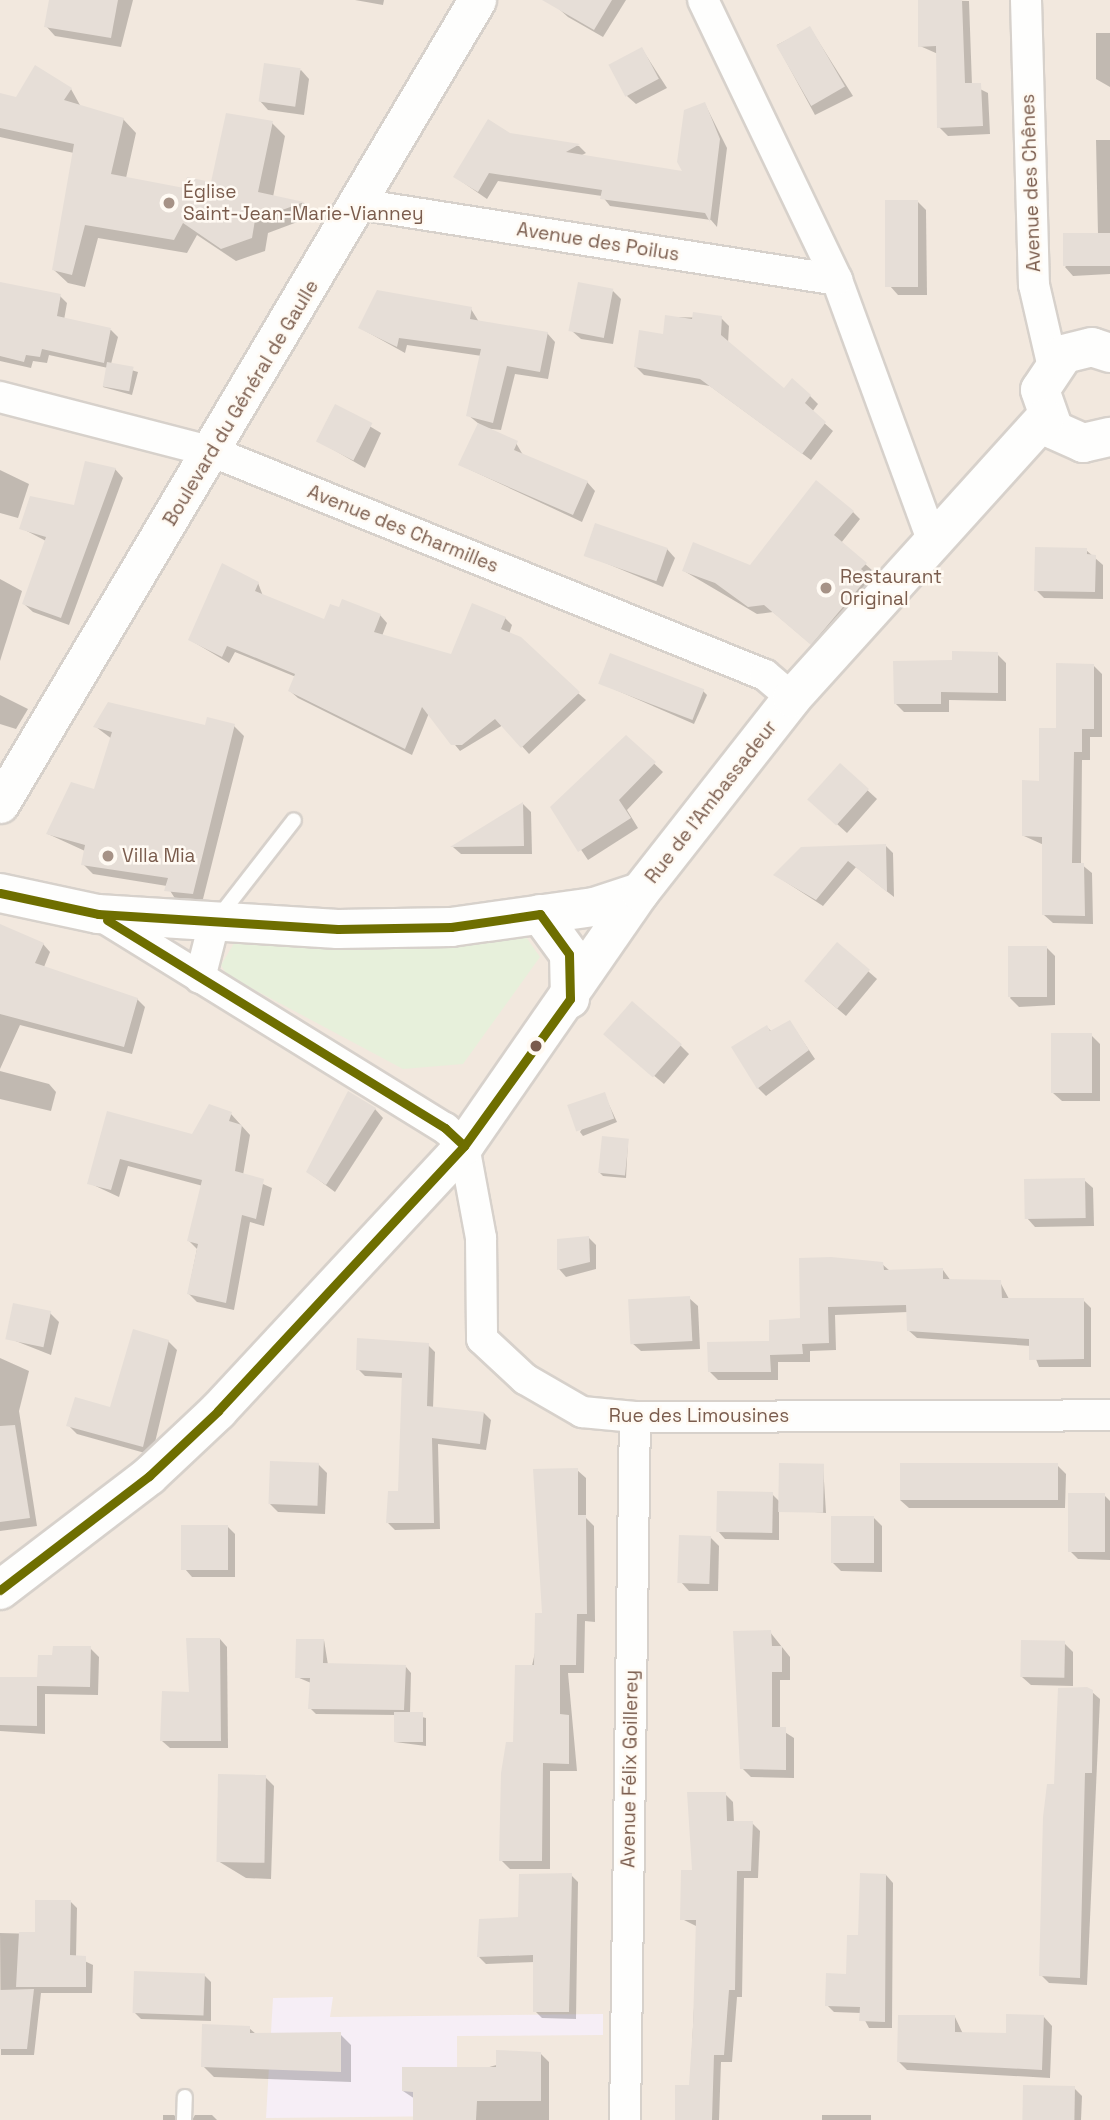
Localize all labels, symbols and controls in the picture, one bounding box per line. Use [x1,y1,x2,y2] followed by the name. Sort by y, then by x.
[1016,93,1046,273] street label: Avenue des Chênes
[183,181,424,225] place label: Église Saint-Jean-Marie-Vianney
[161,195,177,211] marker: Église Saint-Jean-Marie-Vianney
[515,218,681,266] street label: Avenue des Poilus
[158,276,324,530] street label: Boulevard du Général de Gaulle
[304,480,502,578] street label: Avenue des Charmilles
[840,566,942,610] place label: Restaurant Original
[818,580,834,596] marker: Restaurant Original
[640,716,782,888] street label: Rue de l'Ambassadeur
[122,845,196,867] place label: Villa Mia
[100,848,116,864] marker: Villa Mia
[529,1039,543,1053] unlabelled marker
[609,1405,789,1427] street label: Rue des Limousines
[617,1670,643,1868] street label: Avenue Félix Goillerey

